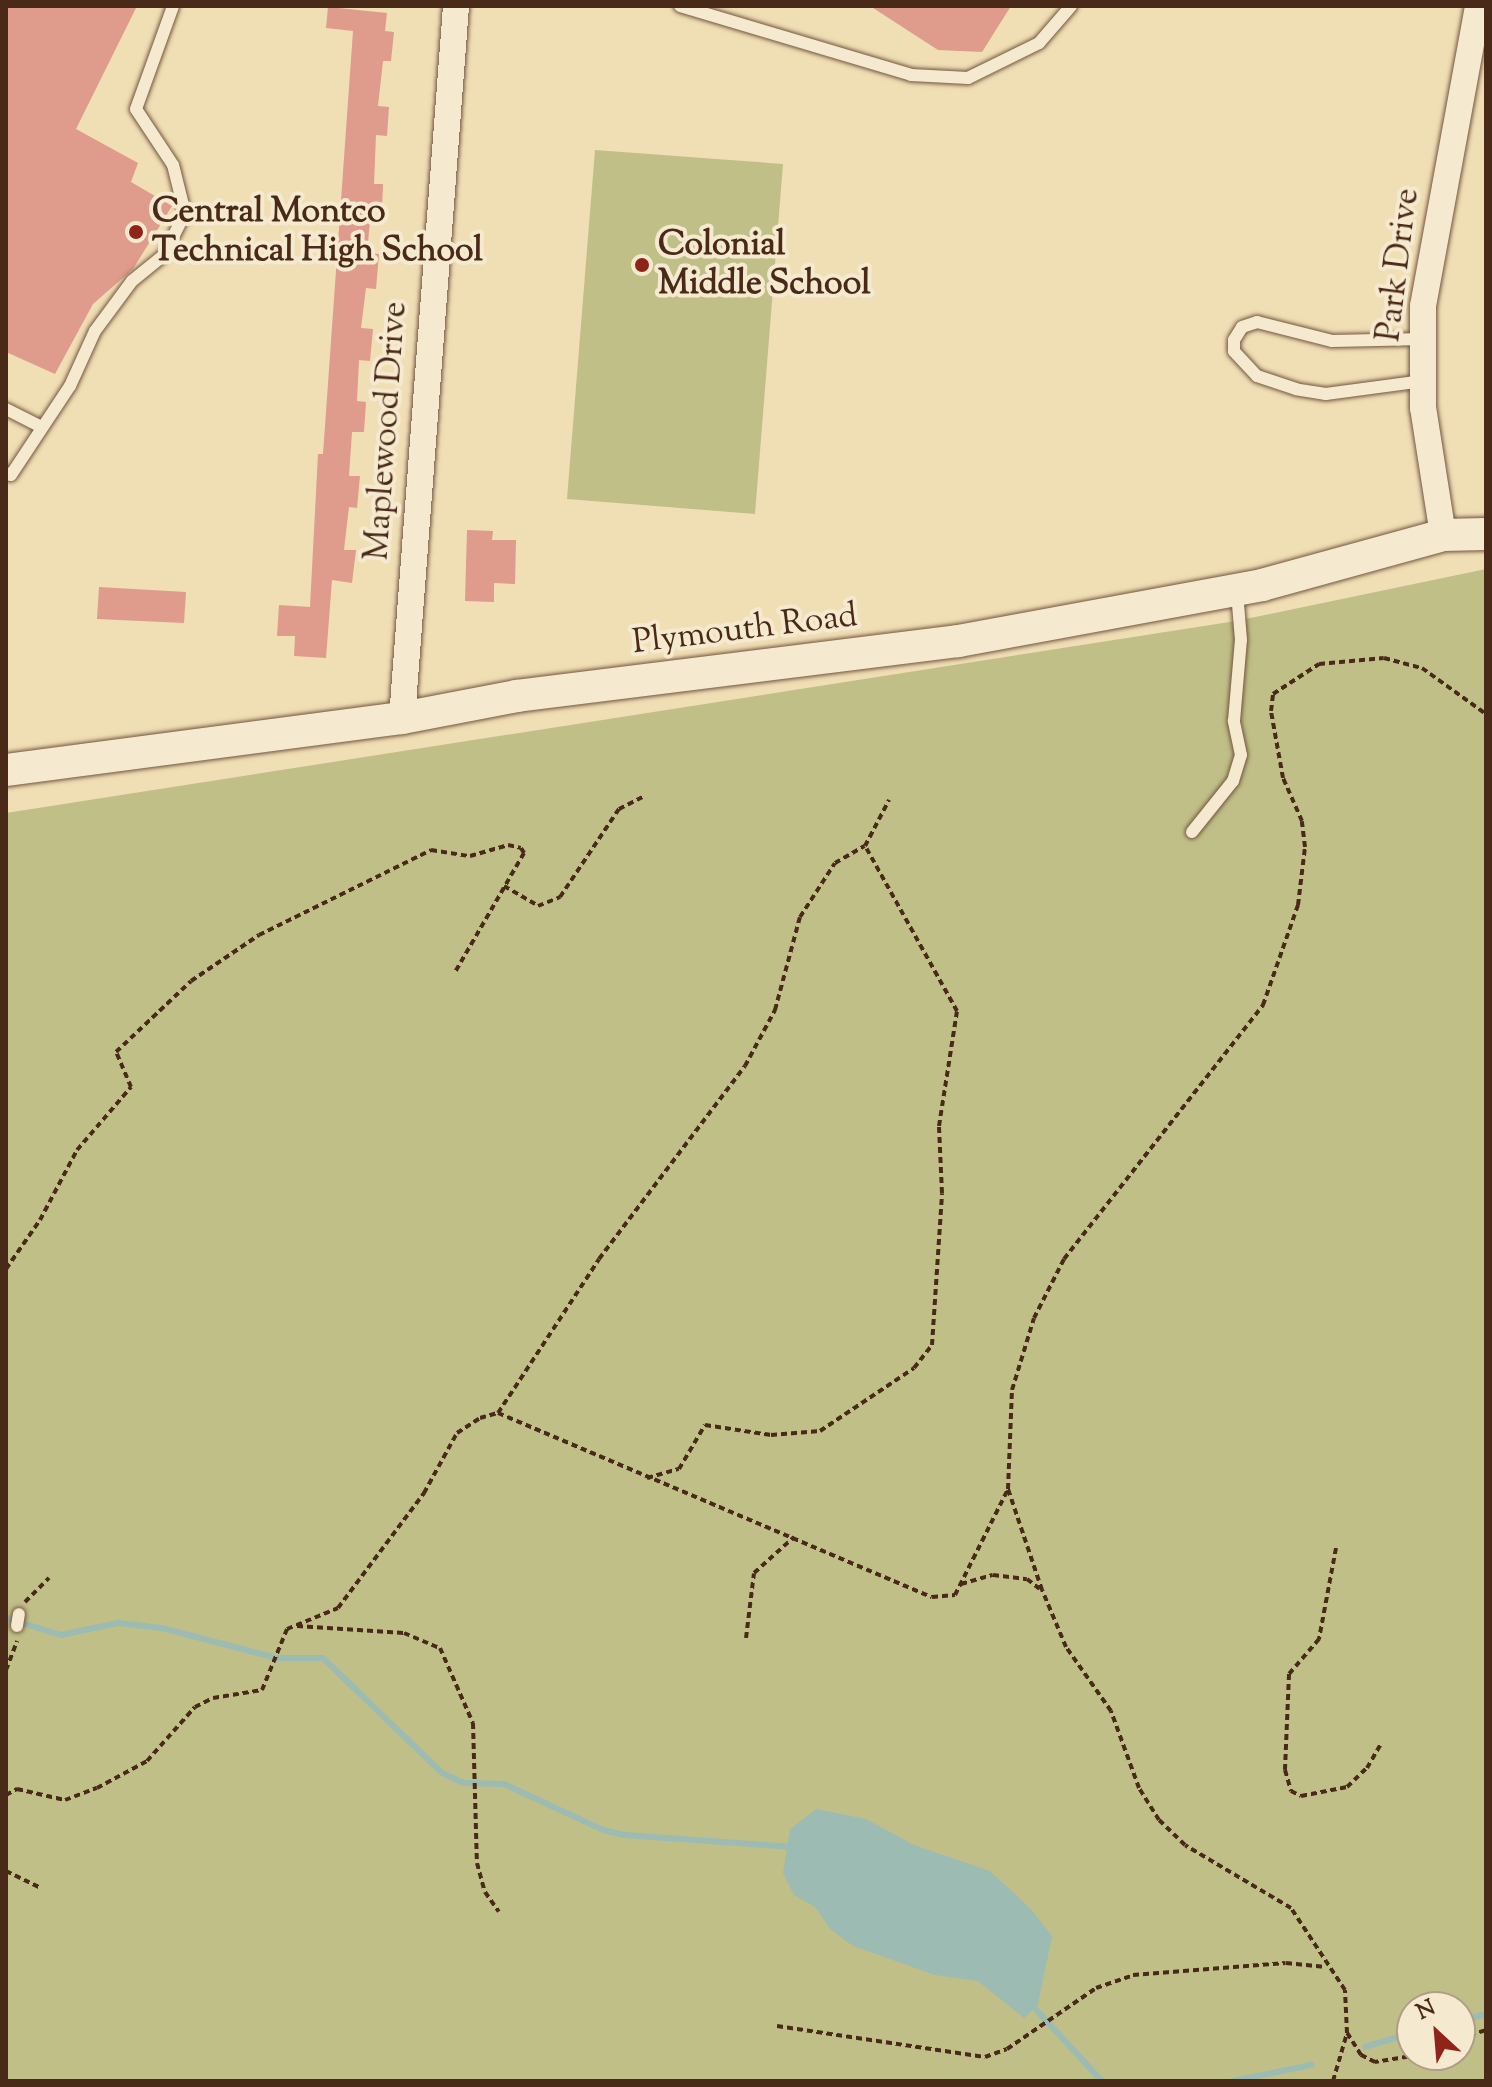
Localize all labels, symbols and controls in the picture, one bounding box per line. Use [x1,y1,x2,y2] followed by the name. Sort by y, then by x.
[1369,186,1429,344] street label: Park Drive
[152,192,483,272] place label: Central Montco Technical High School
[127,223,145,241] marker: Central Montco Technical High School
[658,225,871,304] place label: Colonial Middle School
[633,256,651,274] marker: Colonial Middle School
[358,300,416,562] street label: Maplewood Drive
[630,596,860,664] street label: Plymouth Road
[1396,1991,1476,2071] north arrow
[1411,1993,1441,2029] text: N

